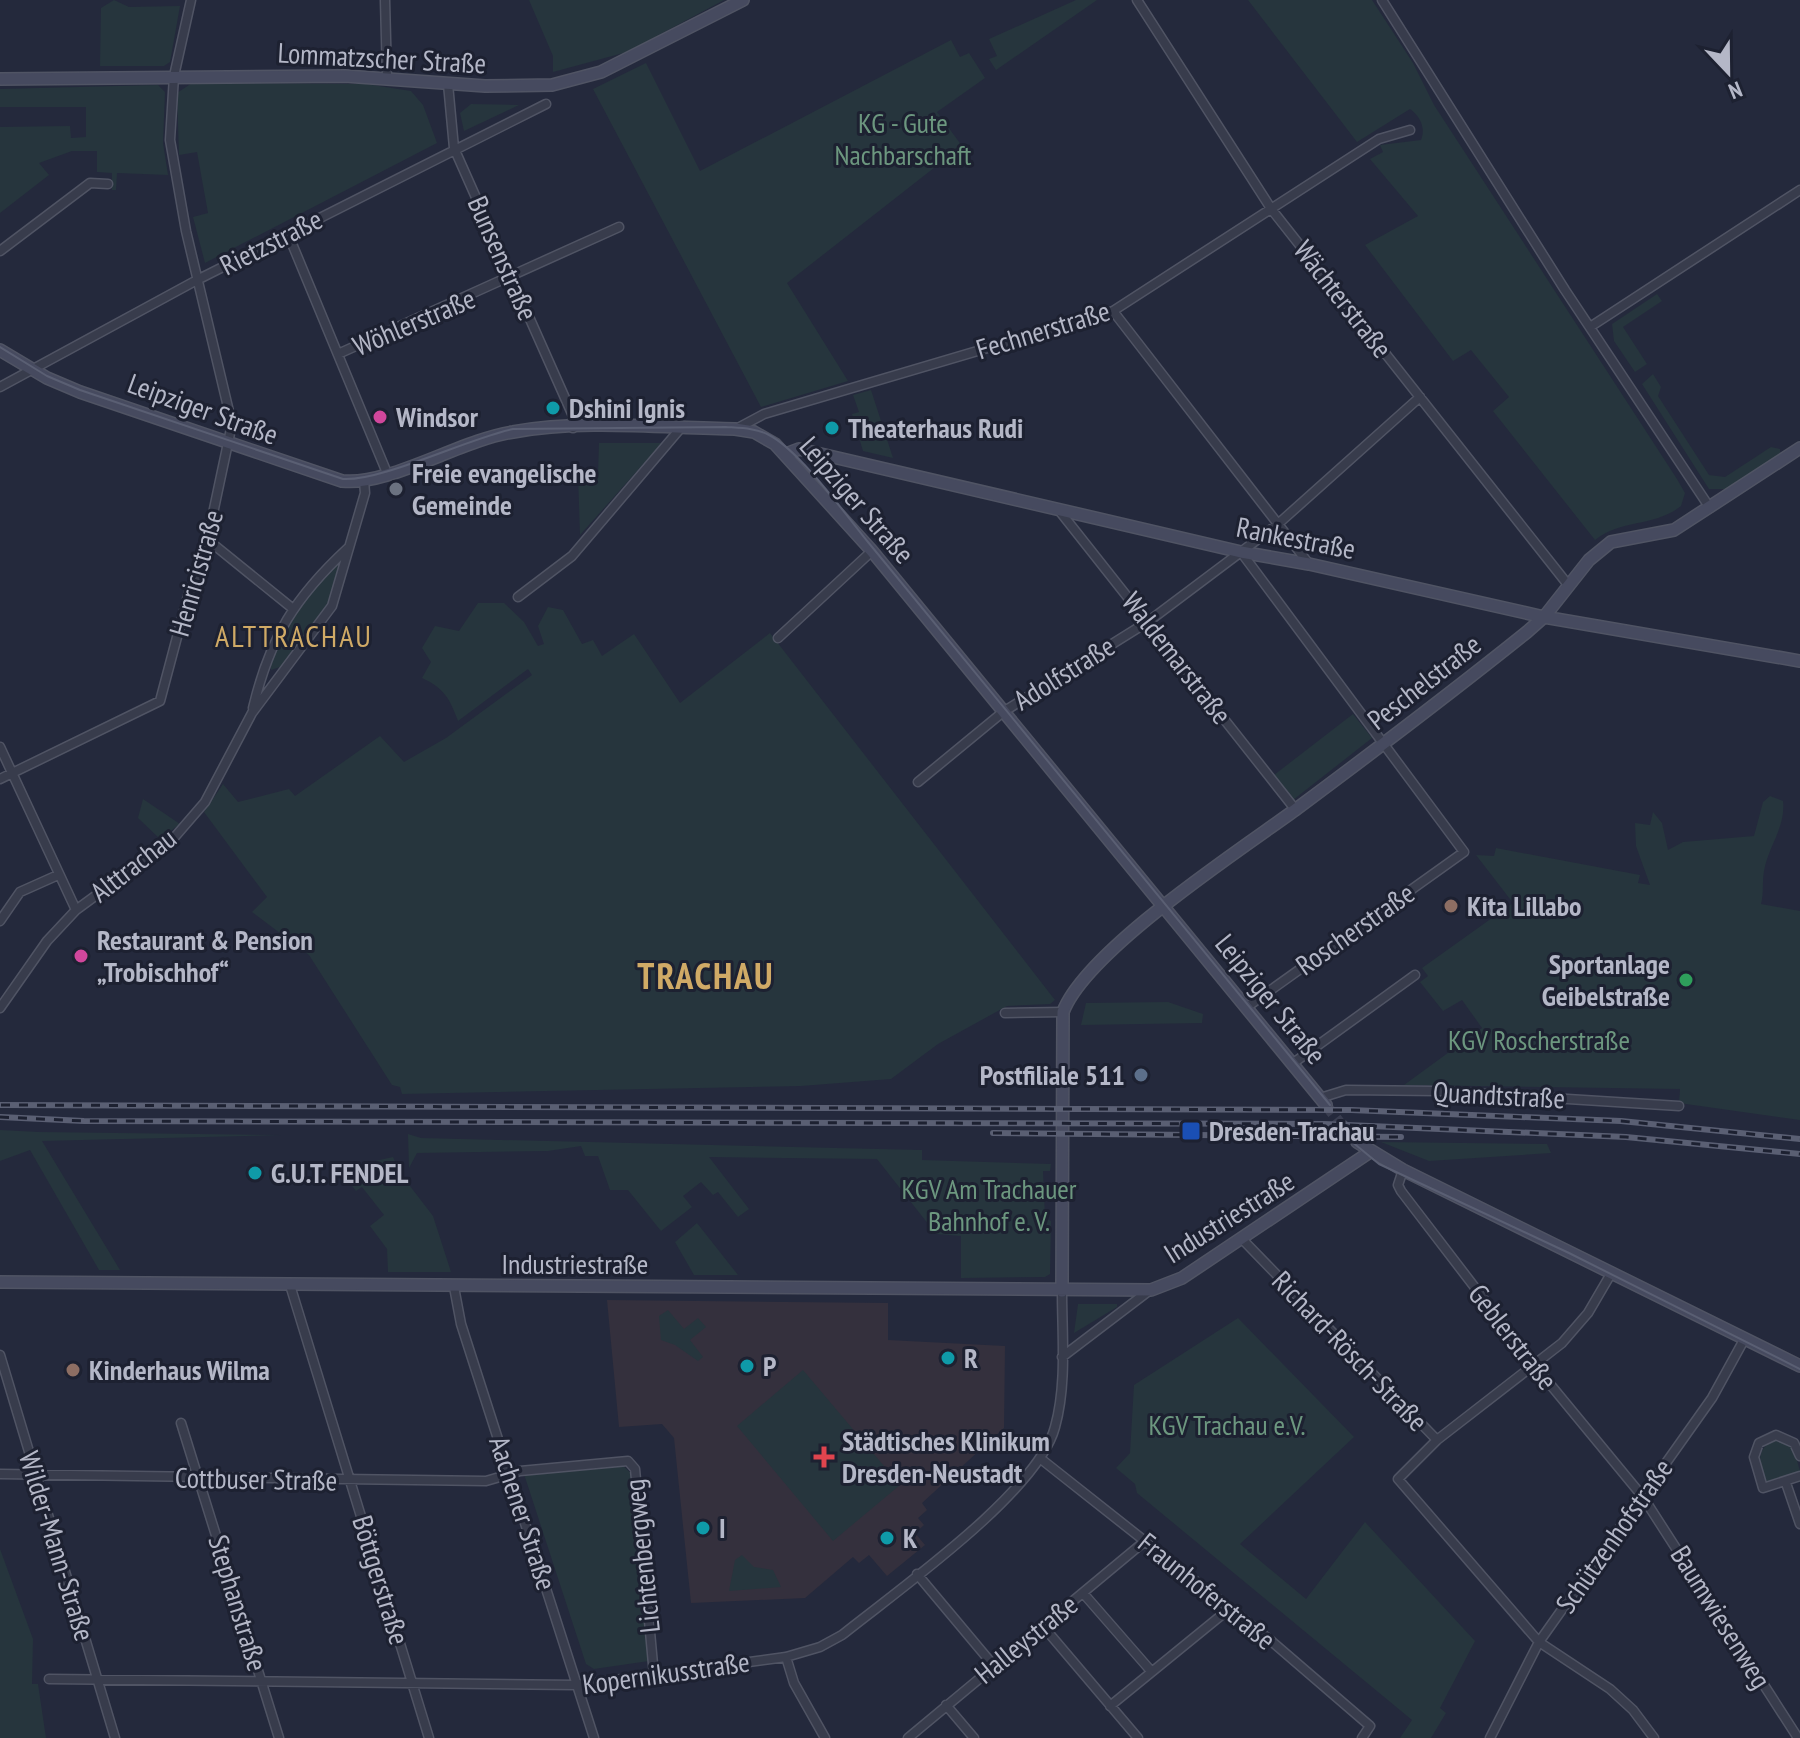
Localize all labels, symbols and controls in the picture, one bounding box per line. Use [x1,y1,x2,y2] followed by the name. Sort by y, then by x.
[1688,32,1768,112] north arrow
[277,34,487,81] street label: Lommatzscher Straße
[1725,75,1746,106] text: N
[834,104,972,173] park label: KG - Gute Nachbarschaft
[460,190,547,326] street label: Bunsenstraße
[213,200,328,283] street label: Rietzstraße
[1286,232,1401,365] street label: Wächterstraße
[347,279,481,364] street label: Wöhlerstraße
[971,292,1114,367] street label: Fechnerstraße
[123,364,283,453] street label: Leipziger Straße
[569,389,685,426] place label: Dshini Ignis
[395,398,479,435] place label: Windsor
[544,399,562,417] marker: Dshini Ignis
[371,408,389,426] marker: Windsor
[848,409,1023,446] place label: Theaterhaus Rudi
[823,419,841,437] marker: Theaterhaus Rudi
[792,428,923,571] street label: Leipziger Straße
[412,454,597,523] place label: Freie evangelische Gemeinde
[387,480,405,498] marker: Freie evangelische Gemeinde
[160,505,231,640] street label: Henricistraße
[1233,508,1359,567] street label: Rankestraße
[1114,584,1241,731] street label: Waldemarstraße
[215,616,373,655] district label: ALTTRACHAU
[1359,626,1488,738] street label: Peschelstraße
[1006,627,1121,718] street label: Adolfstraße
[82,819,183,910] street label: Alttrachau
[1288,874,1421,983] street label: Roscherstraße
[1467,887,1582,924] place label: Kita Lillabo
[1442,897,1460,915] marker: Kita Lillabo
[97,921,313,990] place label: Restaurant & Pension „Trobischhof“
[1208,926,1335,1071] street label: Leipziger Straße
[1542,945,1670,1014] place label: Sportanlage Geibelstraße
[72,947,90,965] marker: Restaurant & Pension „Trobischhof“
[637,952,775,999] district label: TRACHAU
[1677,971,1695,989] marker: Sportanlage Geibelstraße
[1448,1021,1630,1058] park label: KGV Roscherstraße
[980,1056,1125,1093] place label: Postfiliale 511
[1132,1066,1150,1084] marker: Postfiliale 511
[1432,1073,1566,1116] street label: Quandtstraße
[1209,1112,1375,1149] place label: Dresden-Trachau
[1180,1120,1202,1142] marker: Dresden-Trachau
[271,1154,408,1191] place label: G.U.T. FENDEL
[1157,1162,1301,1271] street label: Industriestraße
[246,1164,264,1182] marker: G.U.T. FENDEL
[901,1170,1077,1239] park label: KGV Am Trachauer Bahnhof e. V.
[502,1245,648,1282] street label: Industriestraße
[1264,1263,1436,1439] street label: Richard-Rösch-Straße
[1460,1276,1566,1397] street label: Geblerstraße
[964,1339,978,1376] place label: R
[763,1347,776,1384] place label: P
[939,1349,957,1367] marker: R
[89,1351,270,1388] place label: Kinderhaus Wilma
[738,1357,756,1375] marker: P
[64,1361,82,1379] marker: Kinderhaus Wilma
[1149,1406,1305,1443] park label: KGV Trachau e.V.
[842,1422,1050,1491] place label: Städtisches Klinikum Dresden-Neustadt
[481,1431,566,1594] street label: Aachener Straße
[11,1446,104,1645] street label: Wilder-Mann-Straße
[813,1446,835,1468] marker: Städtisches Klinikum Dresden-Neustadt
[1547,1451,1680,1620] street label: Schützenhofstraße
[175,1459,337,1498] street label: Cottbuser Straße
[615,1477,668,1635] street label: Lichtenbergweg
[719,1509,726,1546] place label: I
[344,1511,419,1649] street label: Böttgerstraße
[694,1519,712,1537] marker: I
[903,1519,918,1556] place label: K
[1131,1524,1284,1657] street label: Fraunhoferstraße
[878,1529,896,1547] marker: K
[200,1530,277,1675] street label: Stephanstraße
[1663,1538,1780,1695] street label: Baumwiesenweg
[967,1586,1085,1691] street label: Halleystraße
[580,1642,752,1703] street label: Kopernikusstraße

